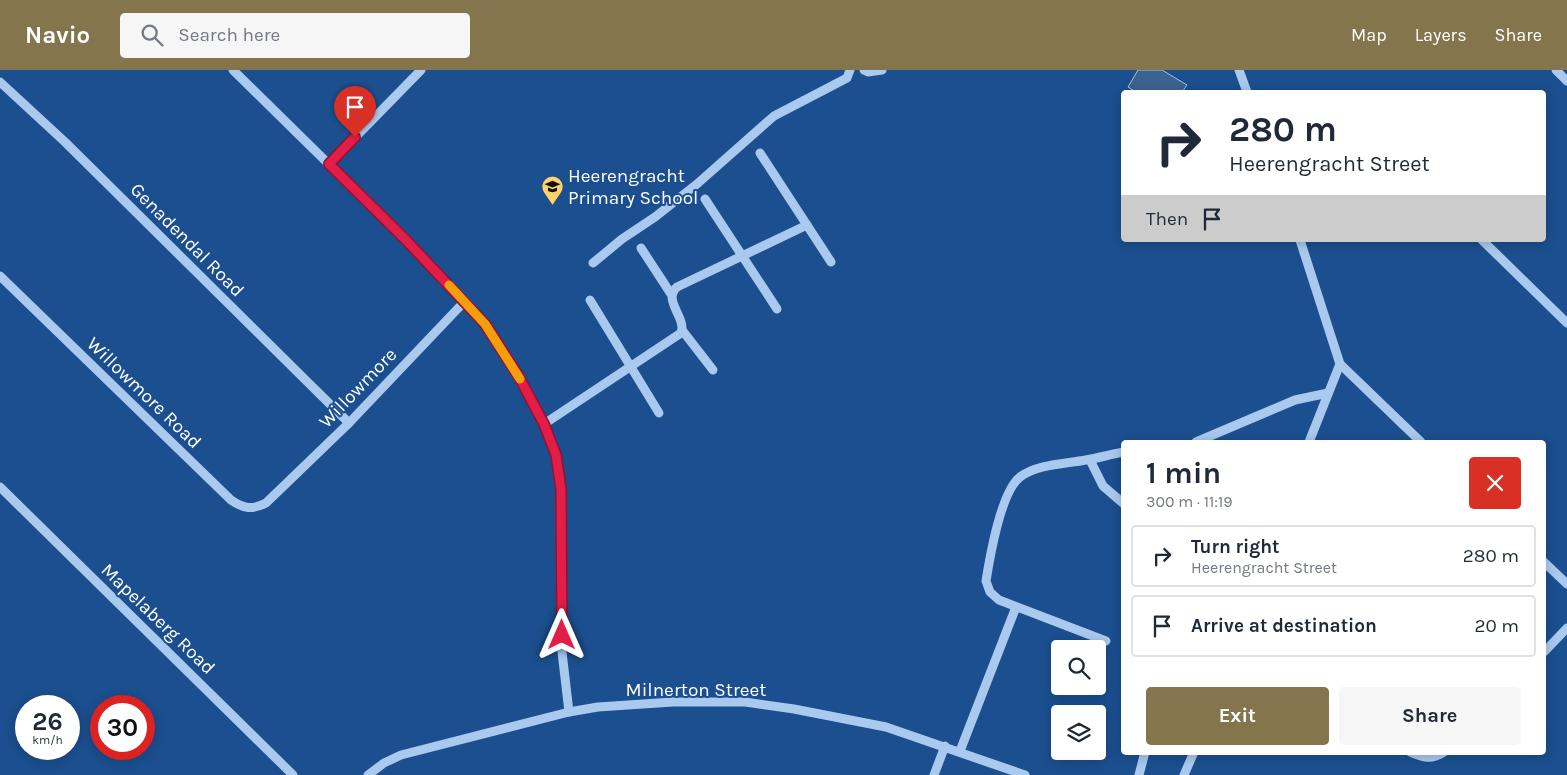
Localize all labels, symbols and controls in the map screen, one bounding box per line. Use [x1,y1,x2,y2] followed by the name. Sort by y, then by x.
[120,13,470,58] search box
[25,21,90,49] text: Navio
[138,21,166,49] icon: search
[178,24,280,46] text: Search here
[1351,24,1387,46] text: Map
[1415,24,1467,46] text: Layers
[1495,24,1542,46] text: Share
[334,86,376,137] pin
[341,93,369,121] icon: arrive
[1229,109,1337,150] text: 280 m
[1146,110,1211,175] icon: right
[1229,151,1430,177] text: Heerengracht Street
[568,165,698,209] place label: Heerengracht Primary School
[540,175,564,206] school or university icon: Heerengracht Primary School
[126,179,248,301] street label: Genadendal Road
[1198,205,1226,233] icon: arrive
[1146,208,1188,230] text: Then
[82,333,206,453] street label: Willowmore Road
[315,344,401,432] street label: Willowmore
[1146,455,1221,491] text: 1 min
[1469,457,1521,509] button: close
[1146,492,1233,511] text: 300 m · 11:19
[1191,536,1280,558] text: Turn right
[1148,542,1176,570] icon: right
[1463,545,1519,567] text: 280 m
[1191,558,1337,577] text: Heerengracht Street
[96,559,220,679] street label: Mapelaberg Road
[535,608,587,660] position arrow
[1148,612,1176,640] icon: arrive
[1191,615,1377,637] text: Arrive at destination
[1474,615,1519,637] text: 20 m
[1051,640,1106,760] map controls
[1051,640,1106,695] button: search
[626,679,766,701] street label: Milnerton Street
[1146,687,1329,745] button: Exit
[1339,687,1521,745] button: Share
[90,695,155,760] speed limit sign: 30
[1051,705,1106,760] button: layers
[32,707,63,736] text: 26
[32,733,63,747] text: km/h

